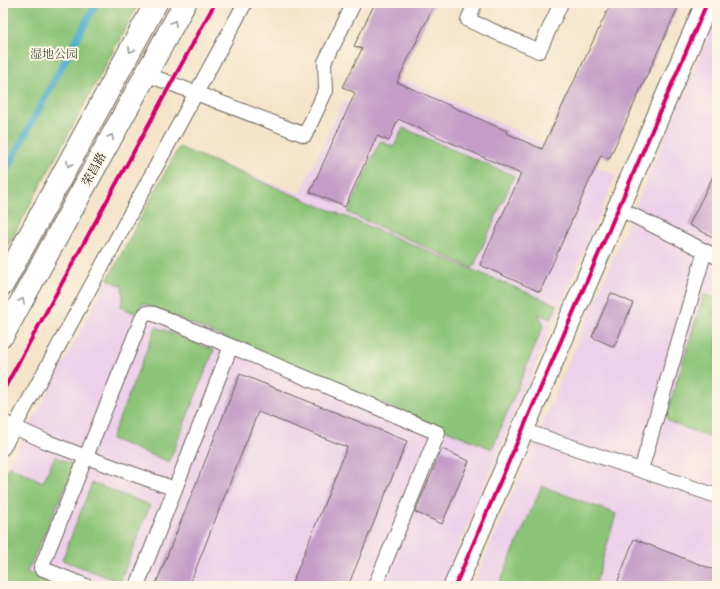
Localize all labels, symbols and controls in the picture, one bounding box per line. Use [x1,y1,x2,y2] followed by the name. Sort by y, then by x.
[169,20,176,28] one-way arrow
[128,45,135,53] one-way arrow
[30,47,78,63] park label: 湿地公园
[107,134,114,142] one-way arrow
[79,150,111,189] street label: 荣昌路
[66,160,73,167] one-way arrow
[17,297,24,305] one-way arrow

